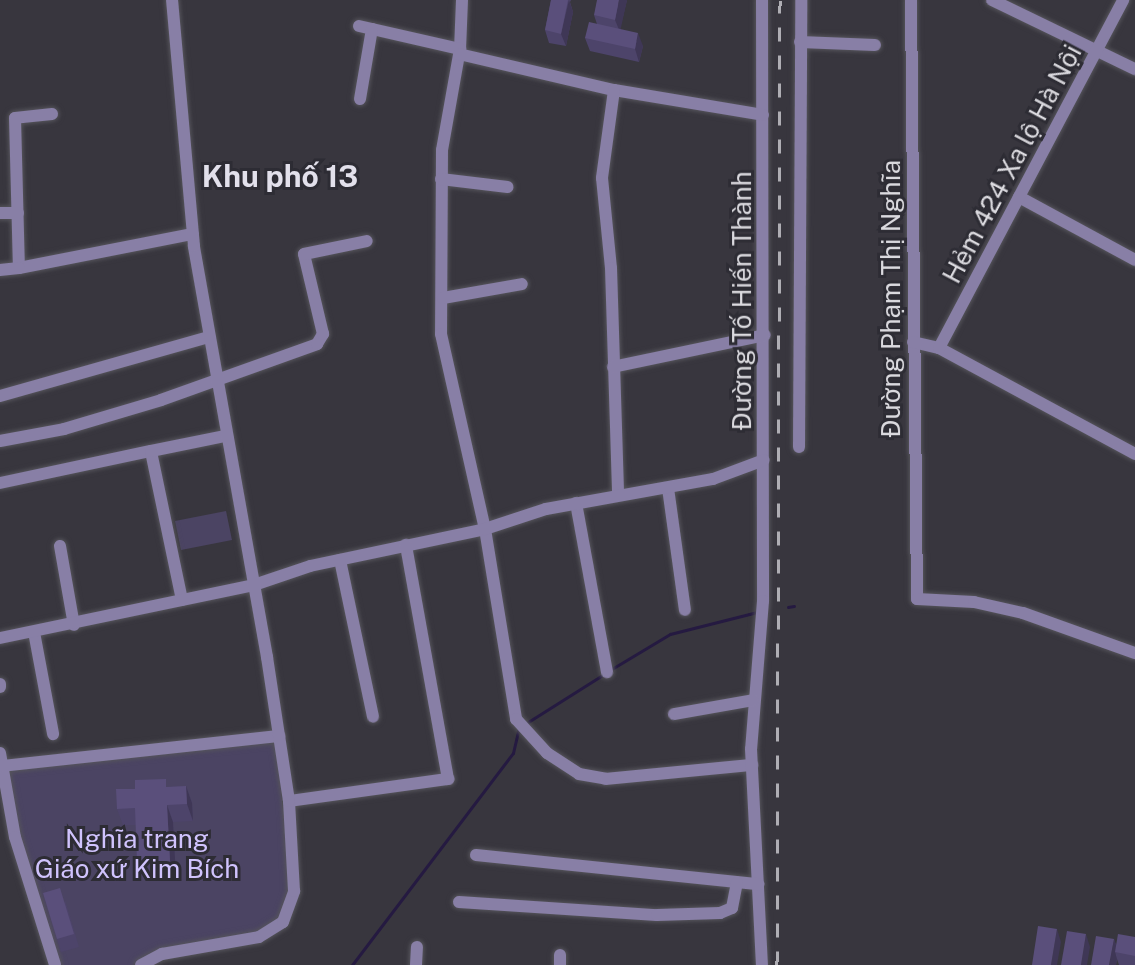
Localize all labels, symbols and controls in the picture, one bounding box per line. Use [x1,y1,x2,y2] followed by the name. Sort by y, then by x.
[936,39,1088,289] street label: Hẻm 424 Xa lộ Hà Nội
[202,158,358,194] district label: Khu phố 13
[875,160,907,438] street label: Đường Phạm Thị Nghĩa
[726,171,758,431] street label: Đường Tố Hiến Thành
[35,823,239,884] park label: Nghĩa trang Giáo xứ Kim Bích

